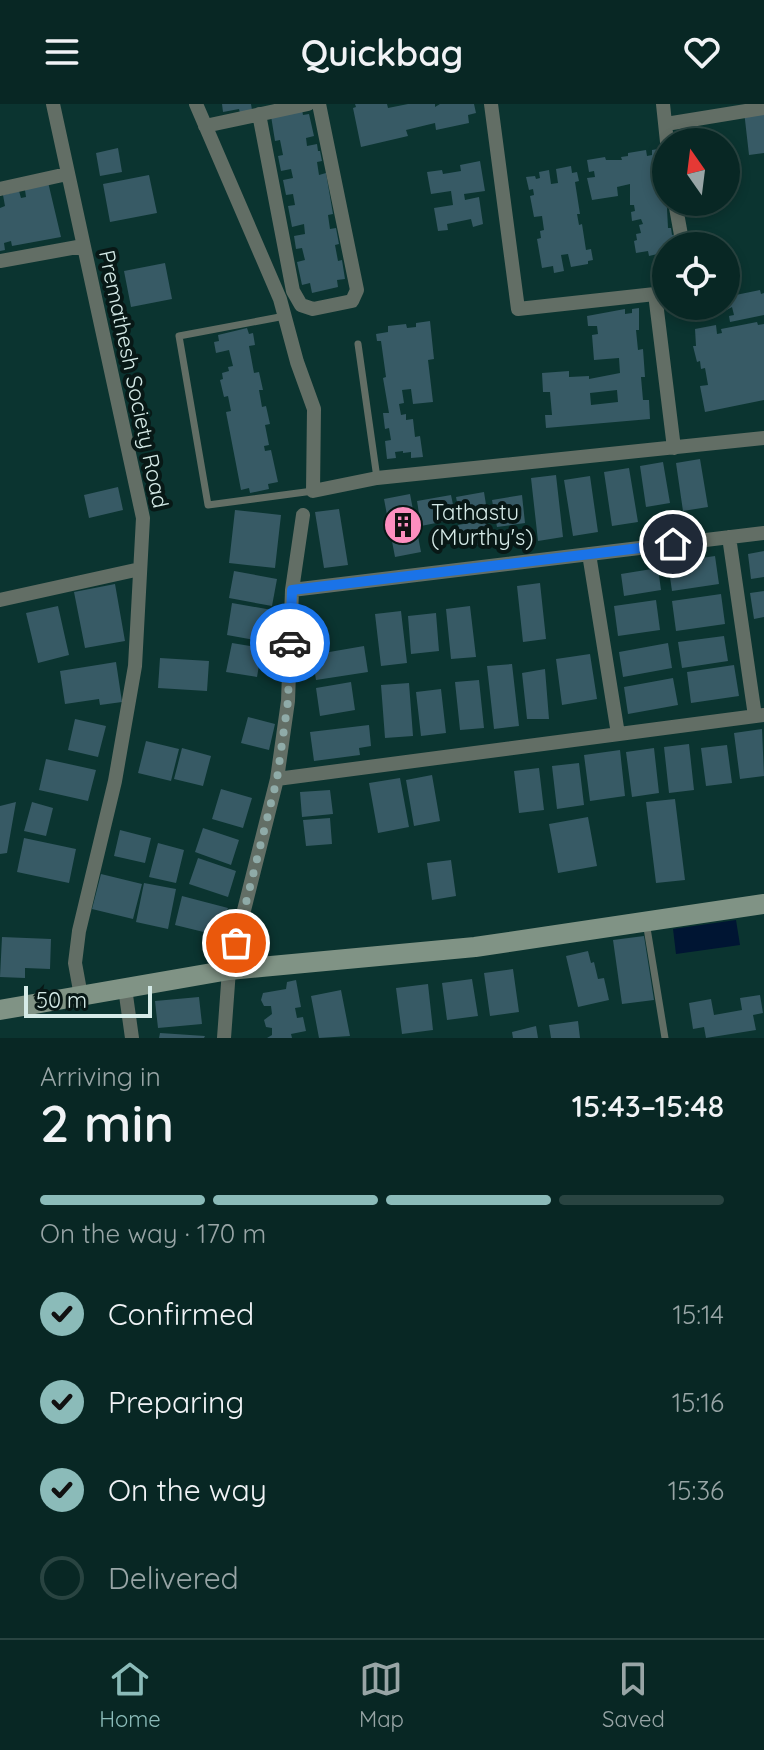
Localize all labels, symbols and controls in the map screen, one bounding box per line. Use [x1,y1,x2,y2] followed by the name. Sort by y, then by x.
[40,30,84,74] icon: menu
[301,30,463,75] text: Quickbag
[680,30,724,74] icon: heart
[652,128,740,216] north arrow
[652,128,740,320] map controls
[652,232,740,320] button: locate
[93,248,175,510] street label: Premathesh Society Road
[431,498,534,551] place label: Tathastu (Murthy's)
[382,504,424,546] building icon: Tathastu (Murthy's)
[639,510,707,578] pin
[651,522,695,566] icon: home
[250,603,330,683] courier
[268,621,312,665] icon: car
[202,909,270,977] pin
[214,921,258,965] icon: bag
[24,982,152,1018] scale bar
[36,986,87,1014] text: 50 m
[40,1060,161,1093] text: Arriving in
[572,1087,724,1125] text: 15:43–15:48
[40,1090,174,1155] text: 2 min
[40,1217,266,1250] text: On the way · 170 m
[40,1292,84,1336] icon: check
[108,1295,254,1333] text: Confirmed
[672,1298,724,1331] text: 15:14
[40,1380,84,1424] icon: check
[108,1383,244,1421] text: Preparing
[672,1386,724,1419] text: 15:16
[40,1468,84,1512] icon: check
[108,1471,267,1509] text: On the way
[668,1474,724,1507] text: 15:36
[108,1559,239,1597] text: Delivered
[99,1657,161,1733] tab: Home
[359,1657,404,1733] tab: Map
[602,1657,665,1733] tab: Saved

